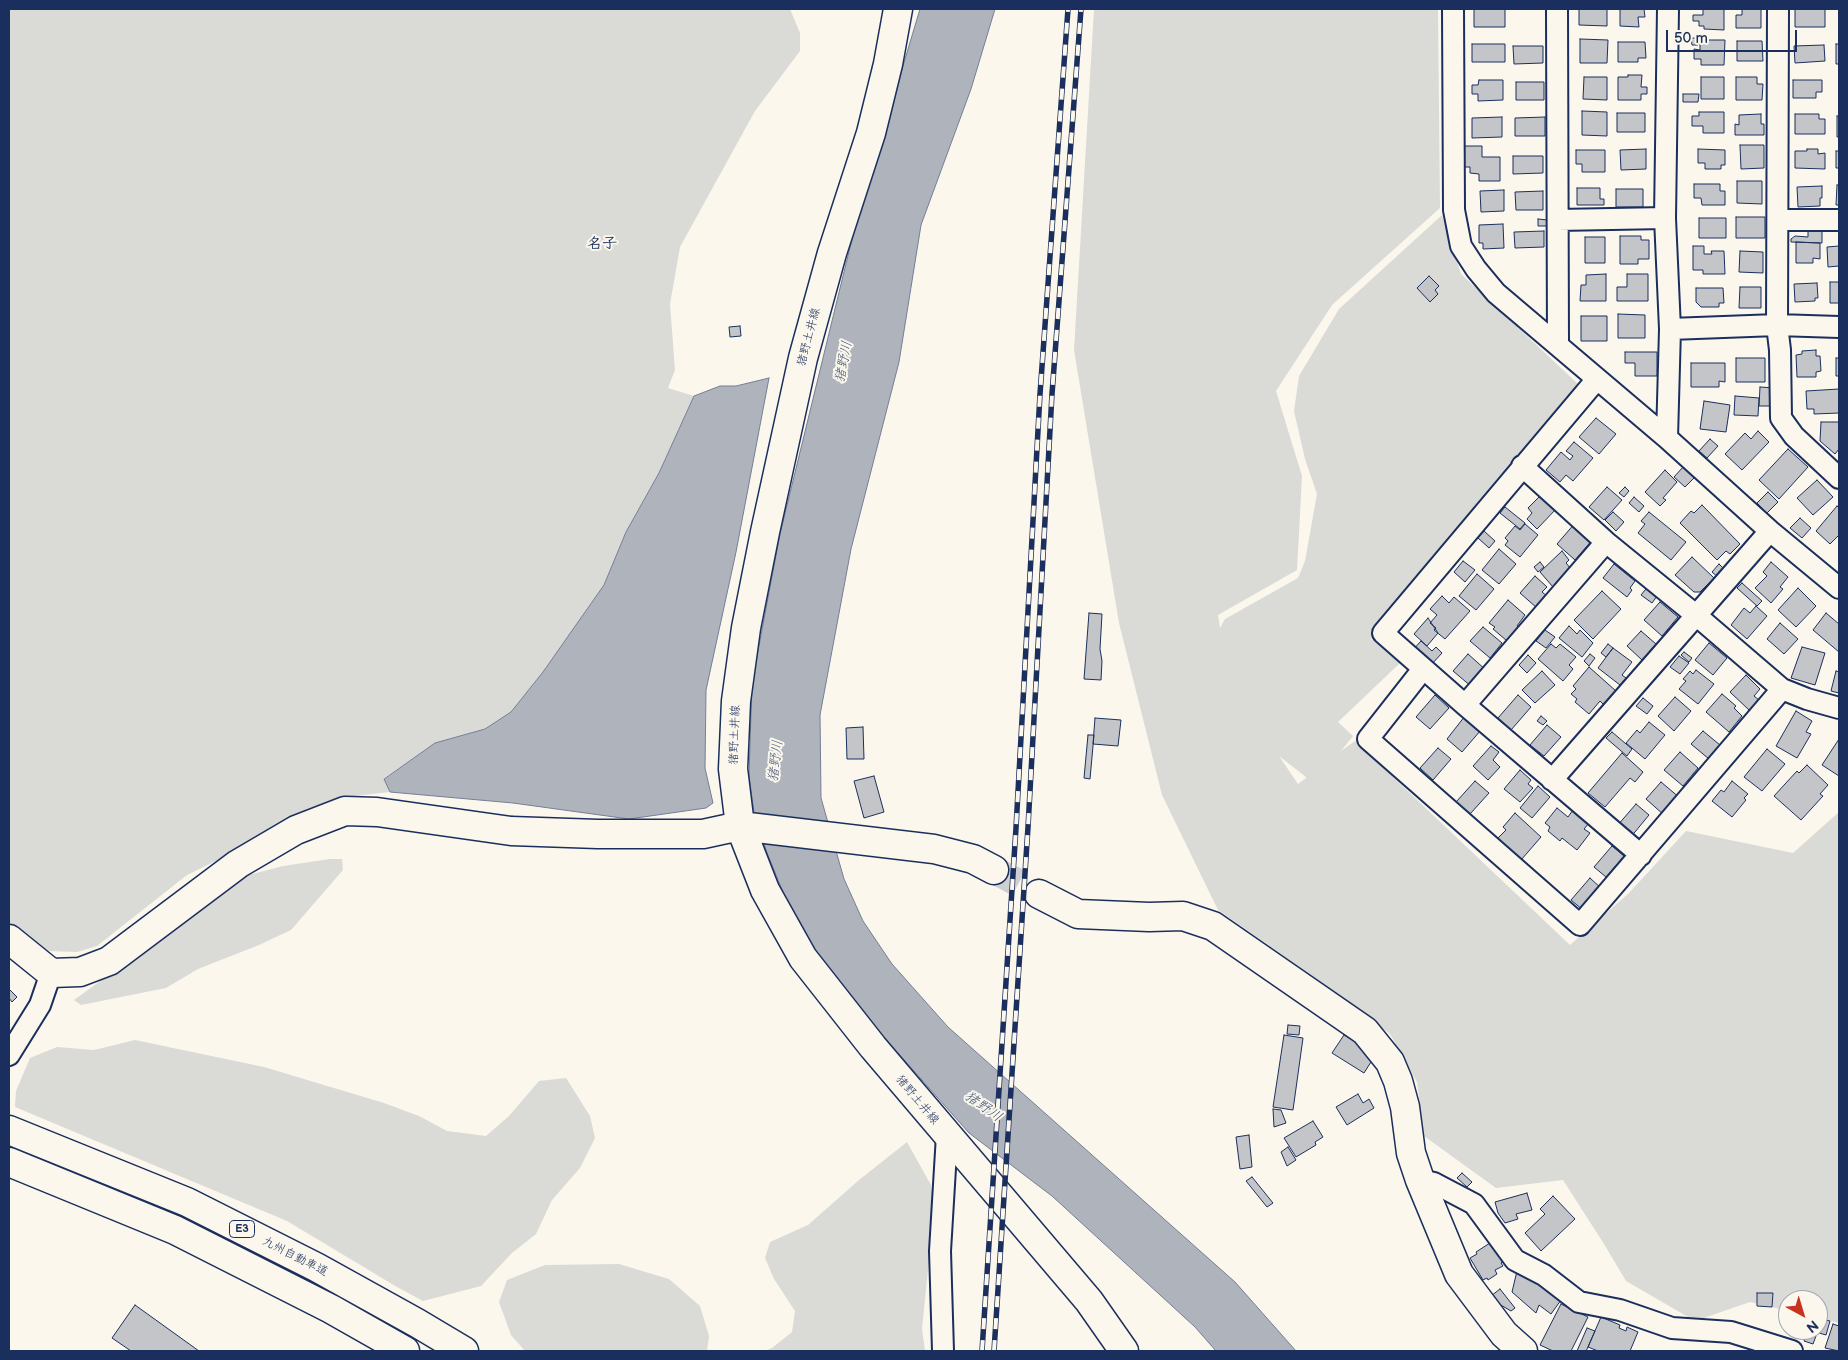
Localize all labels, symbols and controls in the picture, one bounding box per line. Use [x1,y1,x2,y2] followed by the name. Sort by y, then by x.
[1668,20,1799,52] scale bar
[1674,29,1708,48] text: 50 m
[587,235,617,253] district label: 名子
[794,306,824,368] street label: 猪野土井線
[832,340,856,384] water label: 猪野川
[727,705,743,765] street label: 猪野土井線
[765,739,787,783] water label: 猪野川
[892,1072,942,1128] street label: 猪野土井線
[961,1088,1005,1126] water label: 猪野川
[230,1220,254,1238] road number: E3
[260,1234,330,1280] street label: 九州自動車道
[1778,1290,1828,1340] north arrow
[1803,1316,1822,1336] text: N

